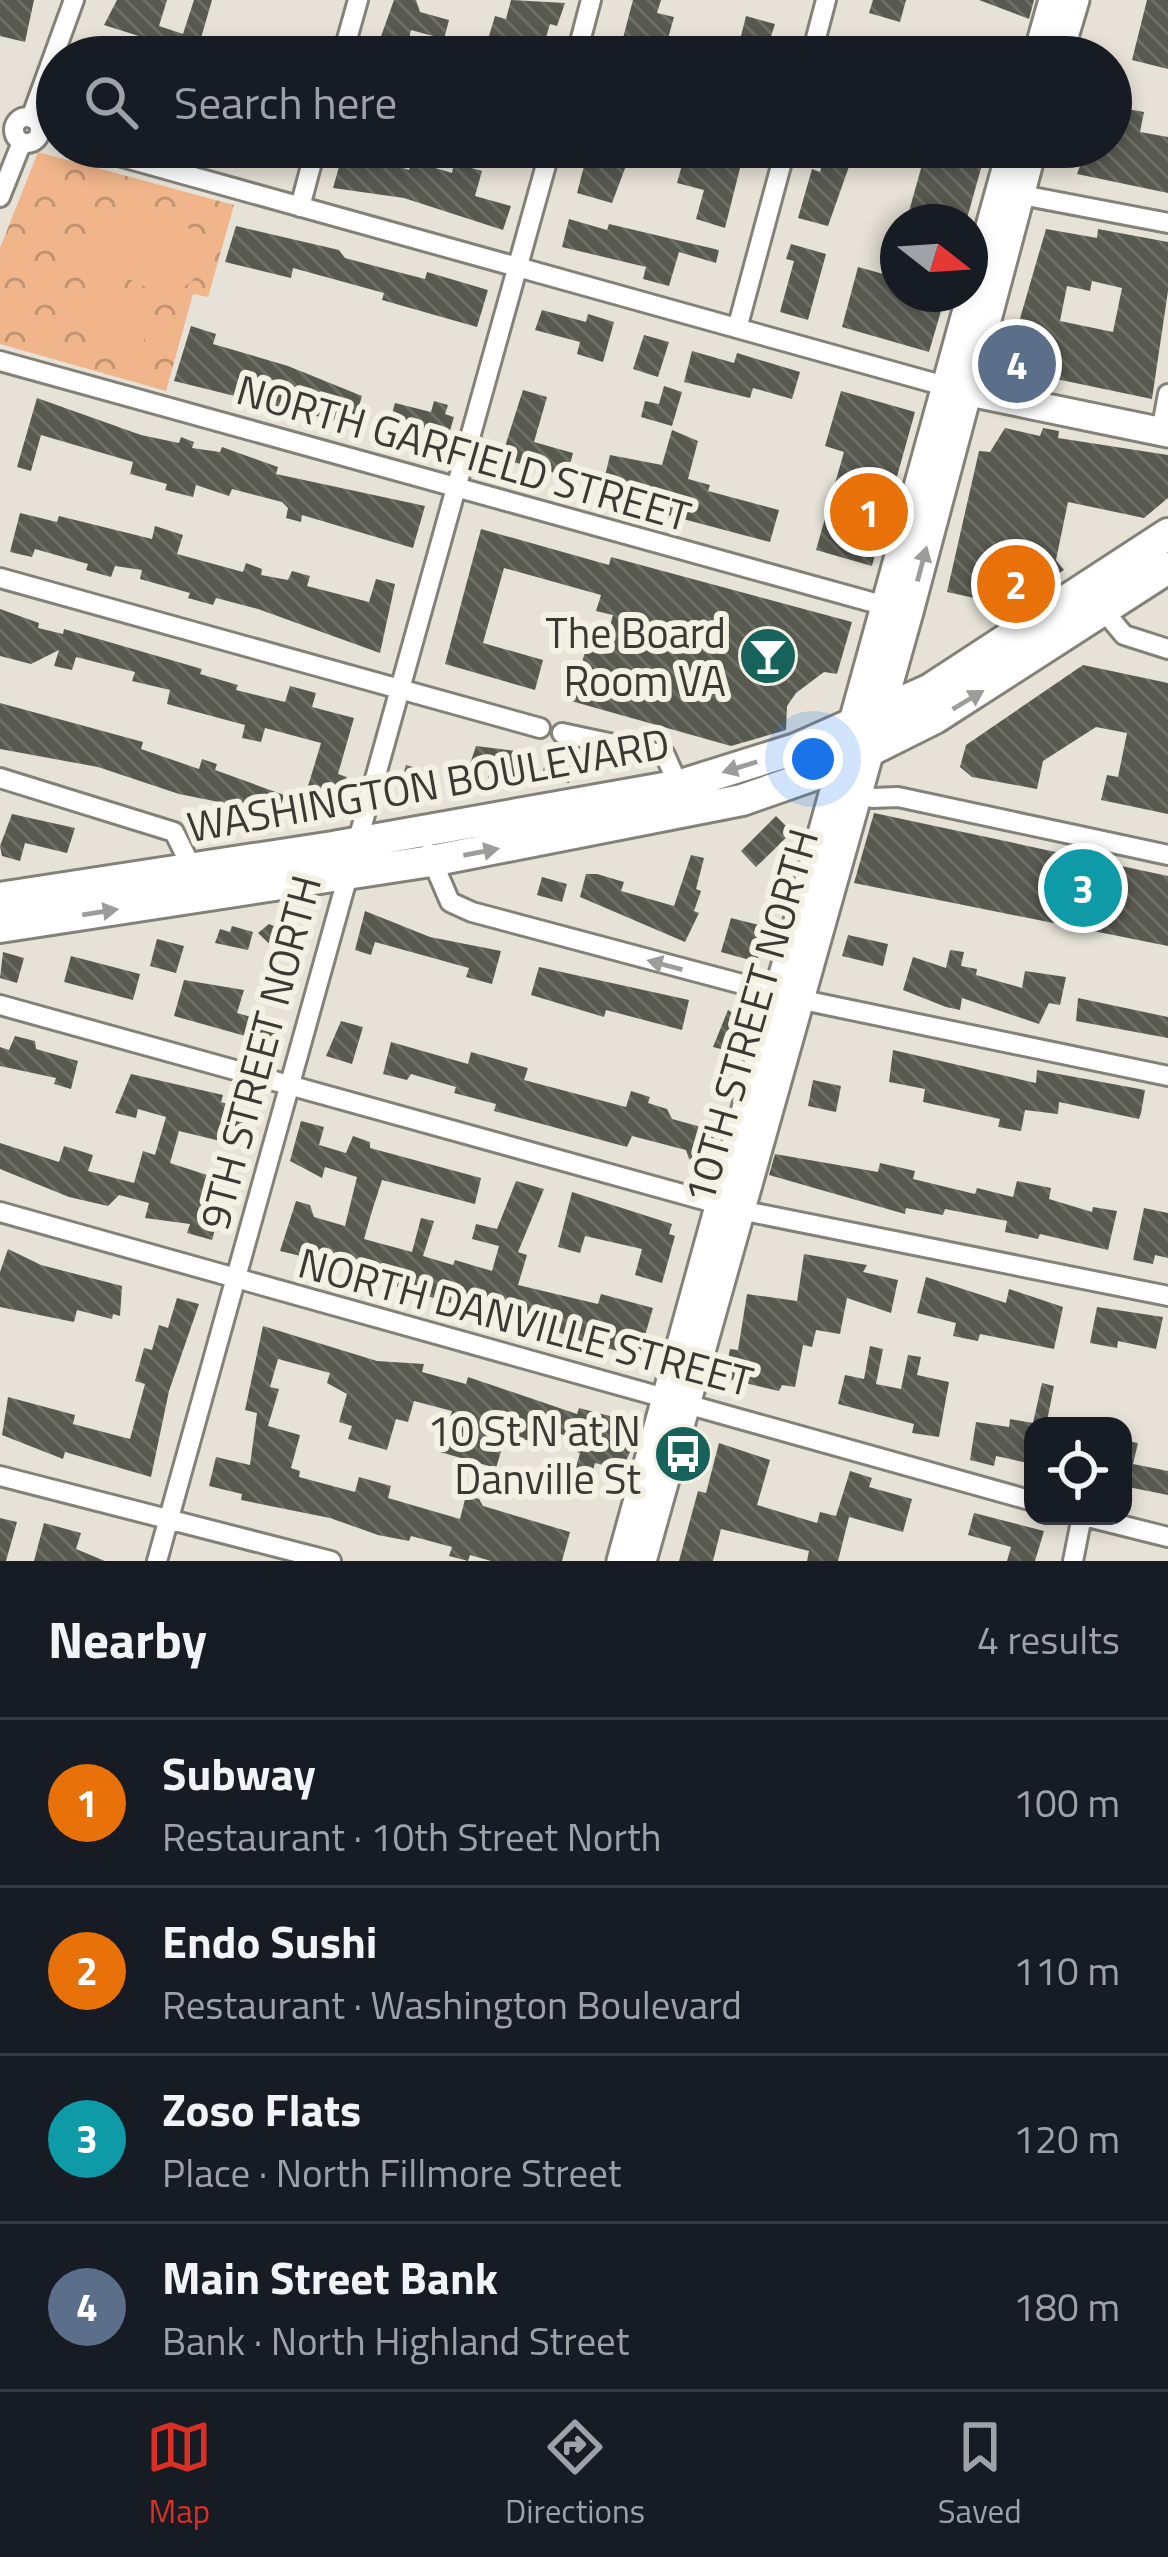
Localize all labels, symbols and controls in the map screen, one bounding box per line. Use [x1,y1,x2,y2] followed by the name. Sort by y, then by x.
[36,36,1132,168] search box
[174,68,397,136] text: Search here
[78,69,144,135] icon: search
[880,204,988,312] north arrow
[978,319,1056,409] pin: 4
[230,357,698,547] street label: NORTH GARFIELD STREET
[830,467,908,557] pin: 1
[977,539,1055,629] pin: 2
[913,545,932,582] one-way arrow
[546,600,726,712] place label: The Board Room VA
[737,625,799,687] bar icon: The Board Room VA
[951,690,985,711] one-way arrow
[182,710,674,858] street label: WASHINGTON BOULEVARD
[783,729,843,789] your location
[721,758,758,777] one-way arrow
[666,821,834,1211] street label: 10TH STREET NORTH
[463,842,501,861] one-way arrow
[1044,843,1122,933] pin: 3
[181,868,337,1236] street label: 9TH STREET NORTH
[82,902,119,921] one-way arrow
[647,954,684,973] one-way arrow
[292,1230,760,1412] street label: NORTH DANVILLE STREET
[427,1398,641,1510] place label: 10 St N at N Danville St
[1024,1417,1132,1525] map controls
[1024,1417,1132,1525] button: locate
[652,1423,714,1485] bus stop icon: 10 St N at N Danville St
[48,1600,207,1678] text: Nearby
[977,1610,1120,1669] text: 4 results
[162,1739,316,1807] text: Subway
[76,1773,98,1832] text: 1
[1013,1773,1120,1832] text: 100 m
[162,1807,662,1866] text: Restaurant · 10th Street North
[162,1907,377,1975] text: Endo Sushi
[76,1941,98,2000] text: 2
[1013,1941,1120,2000] text: 110 m
[162,1975,742,2034] text: Restaurant · Washington Boulevard
[162,2075,361,2143] text: Zoso Flats
[76,2109,98,2168] text: 3
[1013,2109,1120,2168] text: 120 m
[162,2143,621,2202] text: Place · North Fillmore Street
[162,2243,498,2311] text: Main Street Bank
[76,2277,98,2336] text: 4
[1013,2277,1120,2336] text: 180 m
[162,2311,629,2370] text: Bank · North Highland Street
[146,2414,212,2536] tab: Map
[505,2414,645,2536] tab: Directions
[938,2414,1022,2536] tab: Saved

